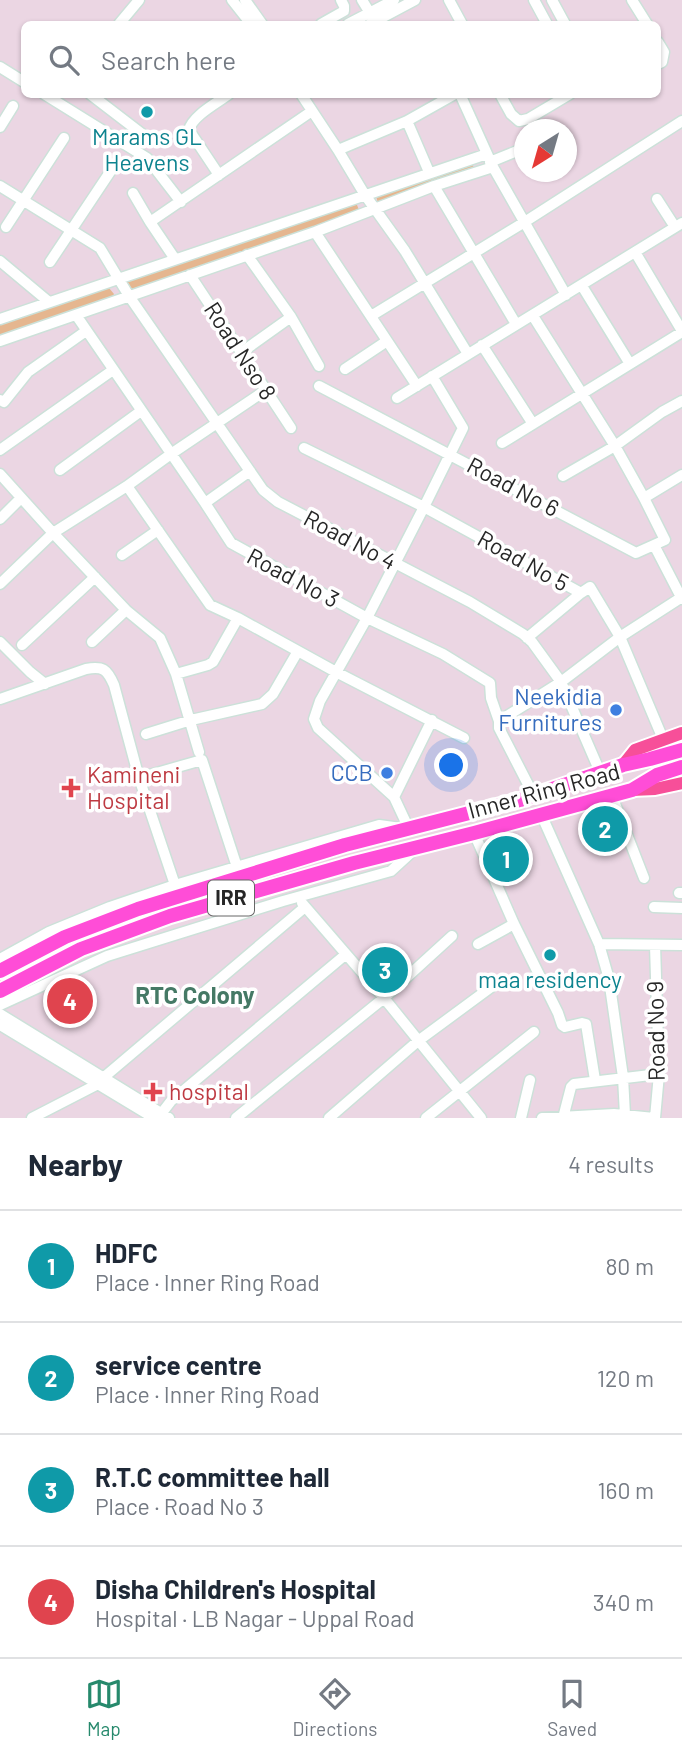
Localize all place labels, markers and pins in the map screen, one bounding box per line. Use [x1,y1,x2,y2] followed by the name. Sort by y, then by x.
[139,104,155,120] marker: Marams GL Heavens
[92,122,202,176] place label: Marams GL Heavens
[498,682,602,736] place label: Neekidia Furnitures
[608,702,624,718] marker: Neekidia Furnitures
[331,758,373,786] place label: CCB
[87,760,180,814] place label: Kamineni Hospital
[379,765,395,781] marker: CCB
[61,778,81,798] marker: Kamineni Hospital
[582,803,628,855] pin: 2
[483,833,529,885] pin: 1
[362,944,408,996] pin: 3
[542,947,558,963] marker: maa residency
[478,965,622,993] place label: maa residency
[47,975,93,1027] pin: 4
[169,1077,249,1105] place label: hospital
[143,1082,163,1102] marker: hospital

